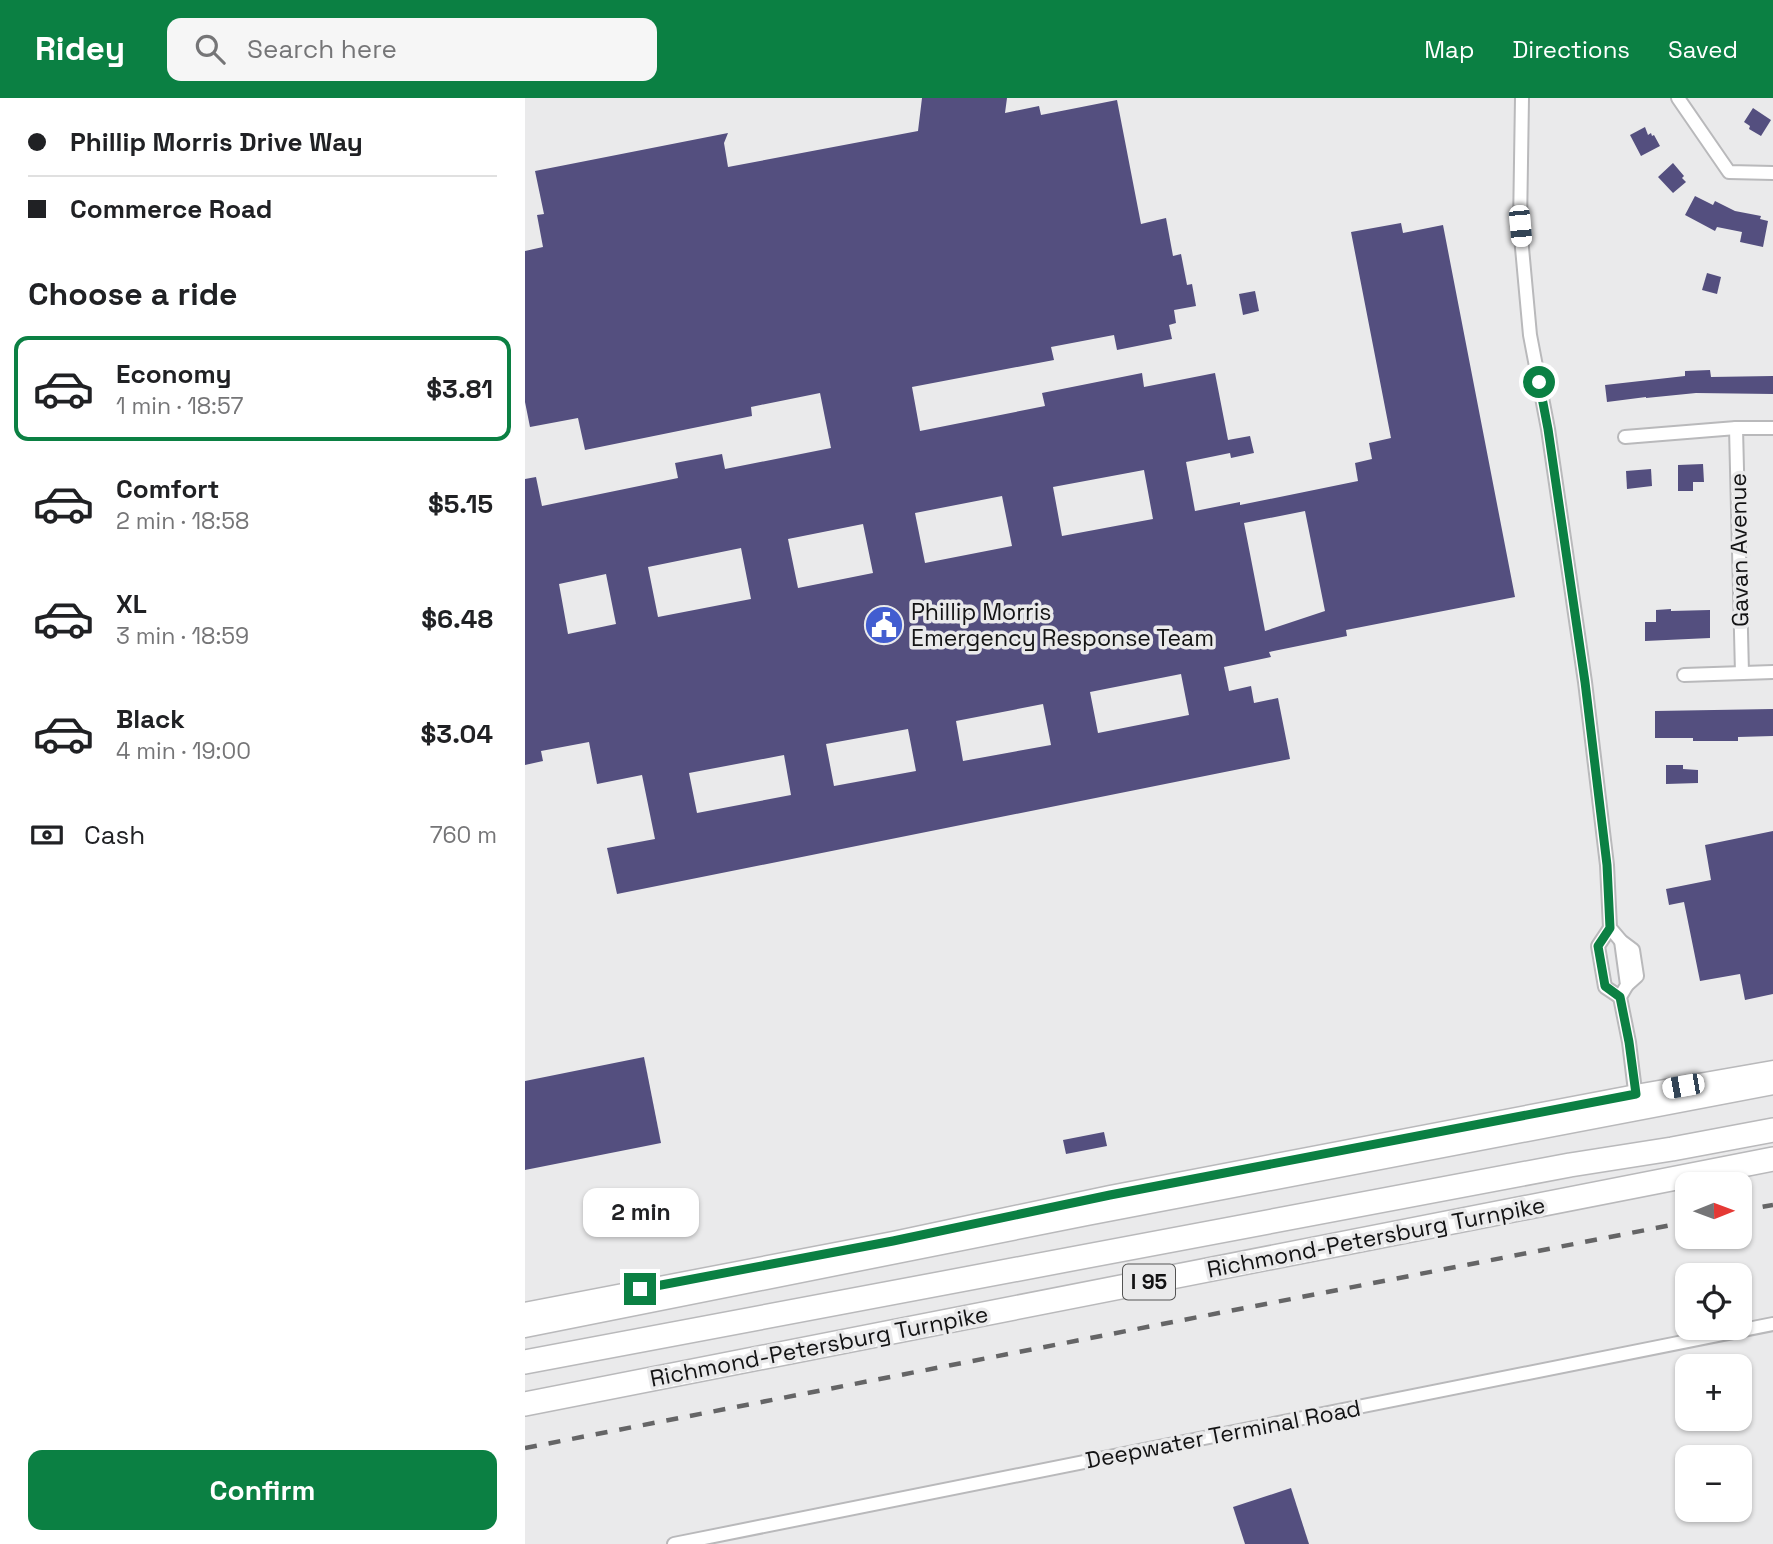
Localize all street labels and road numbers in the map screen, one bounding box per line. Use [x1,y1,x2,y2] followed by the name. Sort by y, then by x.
[1723,473,1755,627] street label: Gavan Avenue
[1204,1189,1548,1285] street label: Richmond-Petersburg Turnpike
[1123,1264,1175,1300] road number: I 95
[647,1298,991,1394] street label: Richmond-Petersburg Turnpike
[1083,1393,1363,1475] street label: Deepwater Terminal Road

